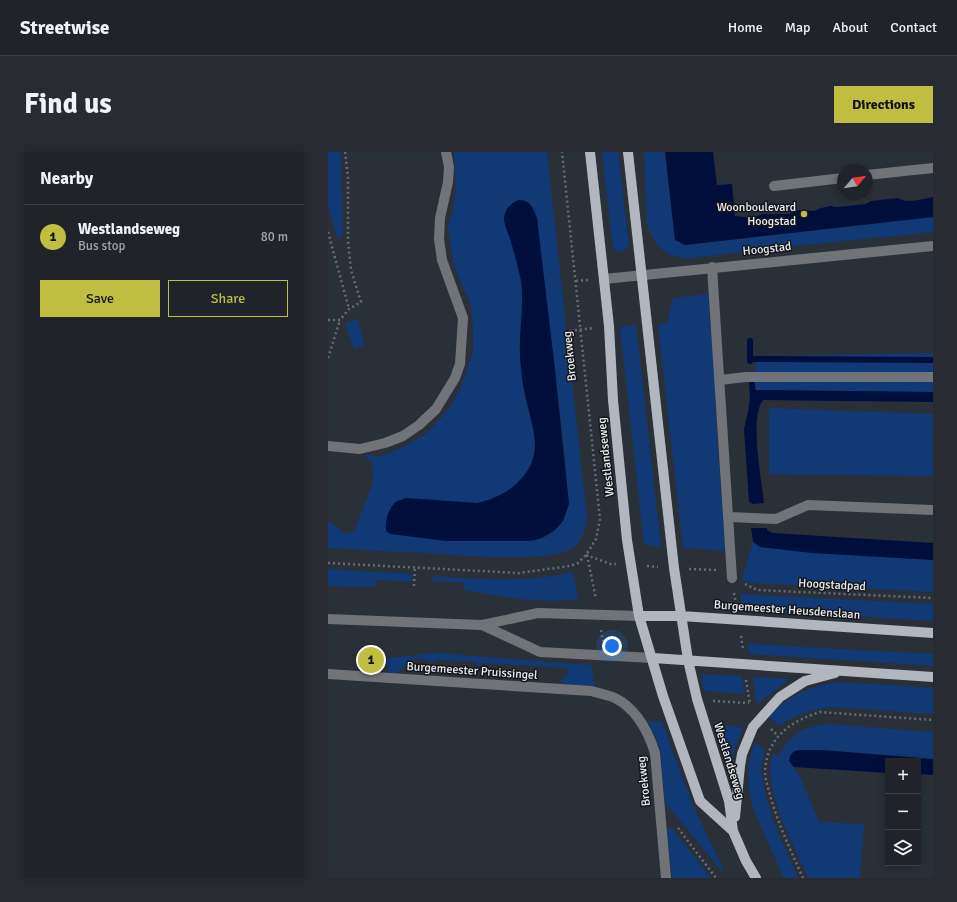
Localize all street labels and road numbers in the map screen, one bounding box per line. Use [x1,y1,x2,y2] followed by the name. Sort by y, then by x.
[742,239,792,259] street label: Hoogstad
[560,330,580,382] street label: Broekweg
[594,417,618,497] street label: Westlandseweg
[798,576,866,594] street label: Hoogstadpad
[713,597,861,623] street label: Burgemeester Heusdenslaan
[406,659,539,683] street label: Burgemeester Pruissingel
[710,721,748,801] street label: Westlandseweg
[634,755,654,807] street label: Broekweg

